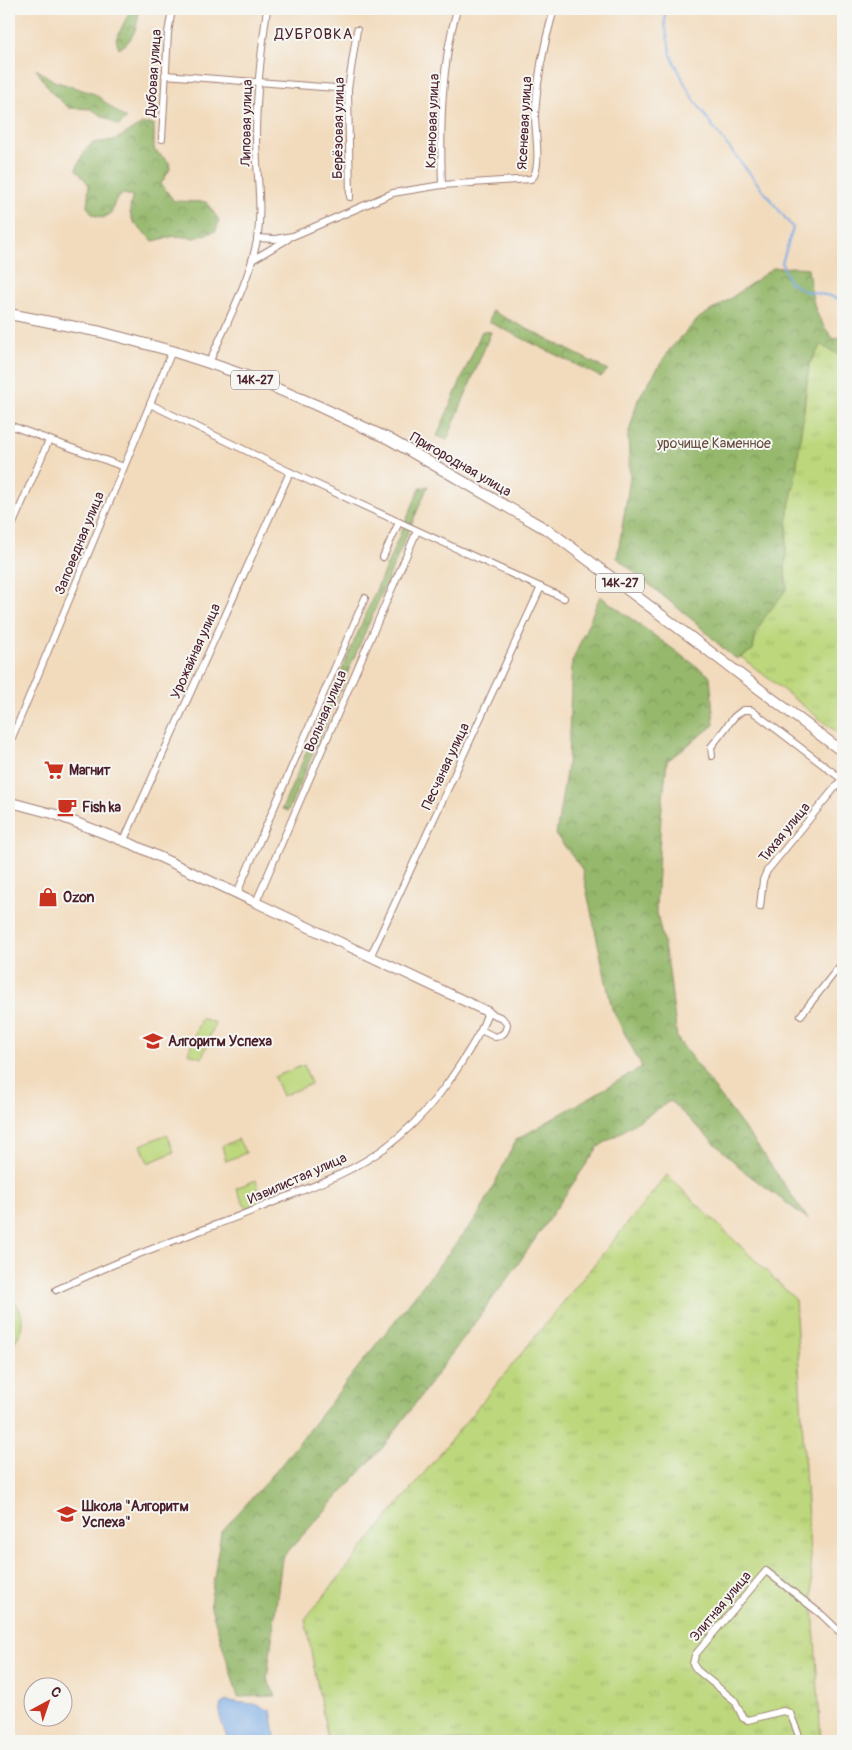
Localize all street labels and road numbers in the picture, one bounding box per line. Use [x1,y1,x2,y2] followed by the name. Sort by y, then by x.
[142,29,165,118] street label: Дубовая улица
[422,73,443,169] street label: Кленовая улица
[514,76,535,170] street label: Ясеневая улица
[329,77,348,179] street label: Берёзовая улица
[237,79,256,168] street label: Липовая улица
[231,370,279,390] road number: 14К-27
[407,429,514,500] street label: Пригородная улица
[51,489,108,597] street label: Заповедная улица
[596,574,644,592] road number: 14К-27
[167,601,224,702] street label: Урожайная улица
[301,668,350,755] street label: Вольная улица
[418,720,473,812] street label: Песчаная улица
[755,799,814,866] street label: Тихая улица
[245,1149,349,1208] street label: Извилистая улица
[686,1568,755,1645] street label: Элитная улица

